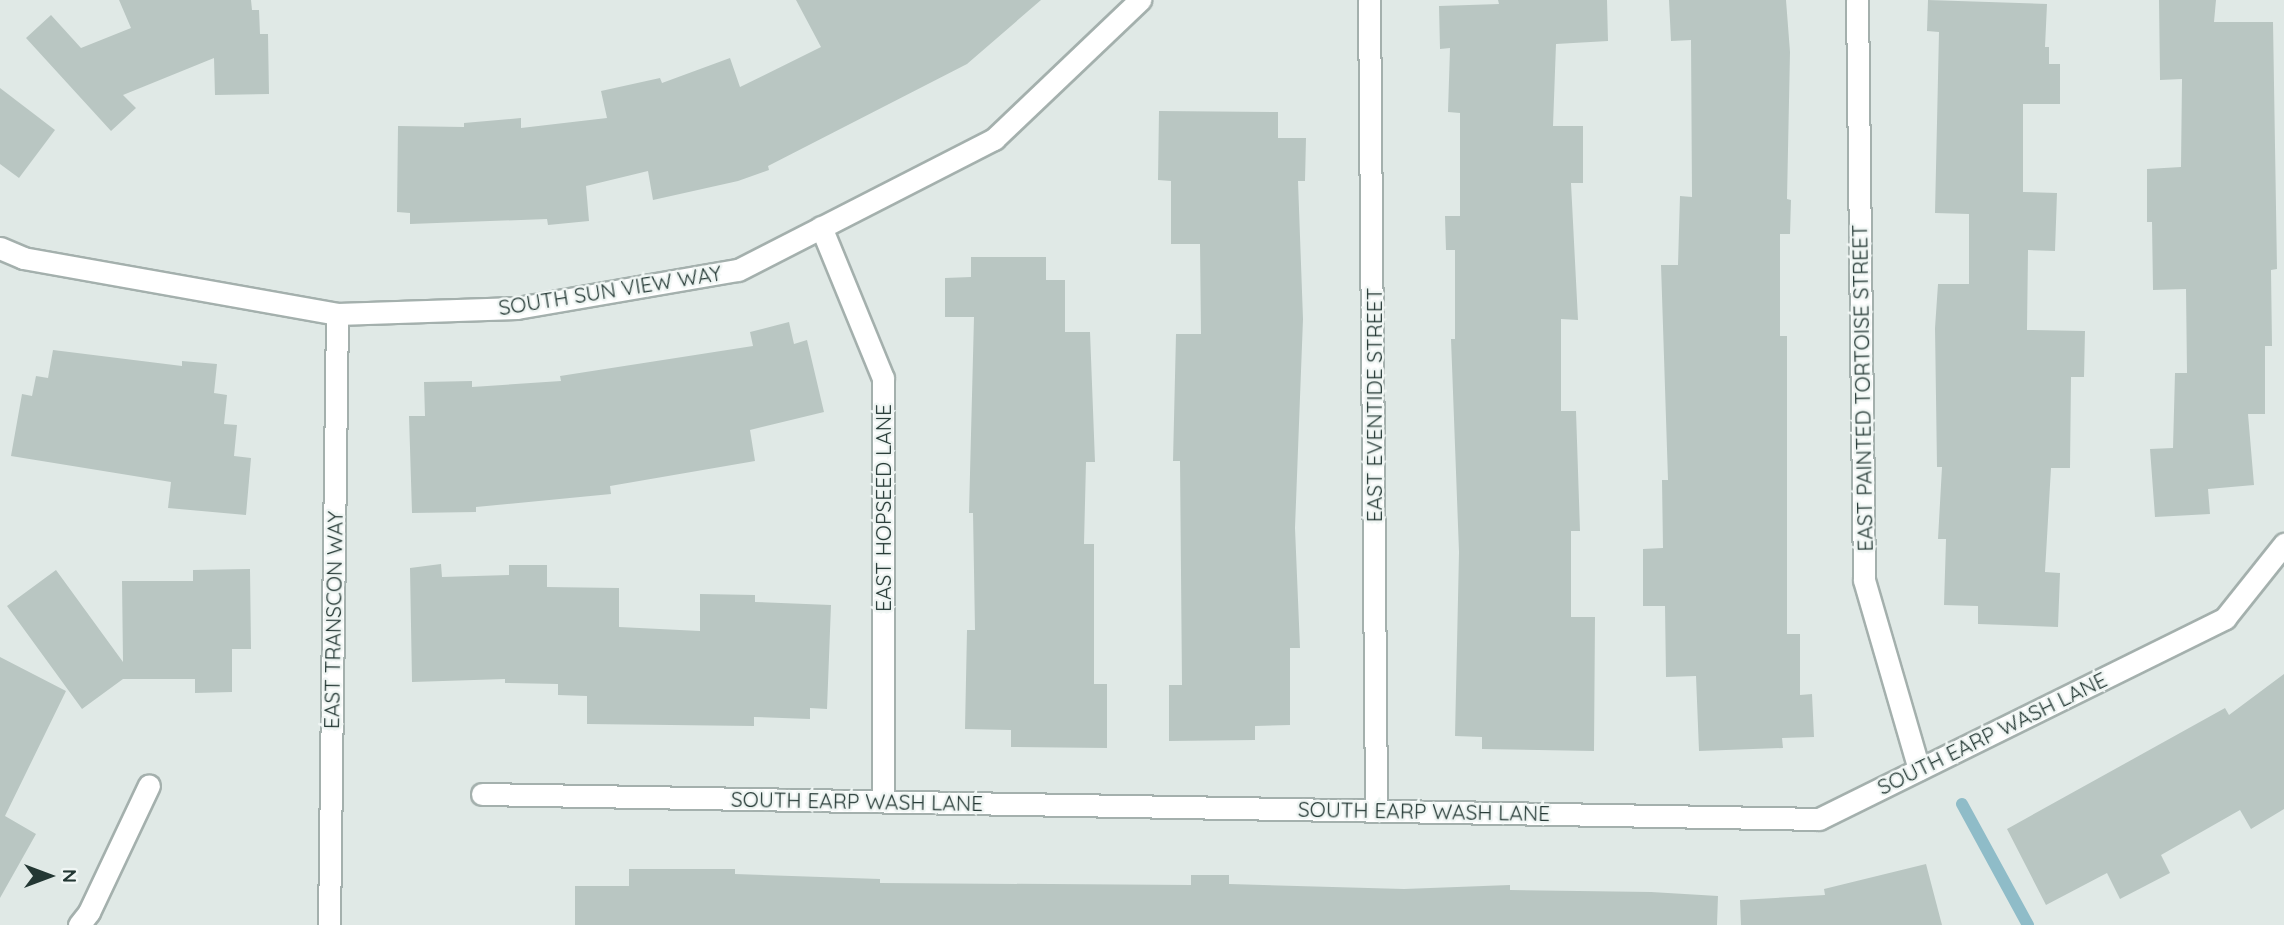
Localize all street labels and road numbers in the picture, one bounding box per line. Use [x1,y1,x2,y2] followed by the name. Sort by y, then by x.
[1847,224,1877,552] street label: EAST PAINTED TORTOISE STREET
[497,260,723,320] street label: SOUTH SUN VIEW WAY
[1361,288,1387,522] street label: EAST EVENTIDE STREET
[870,404,896,612] street label: EAST HOPSEED LANE
[318,511,348,729] street label: EAST TRANSCON WAY
[1873,666,2111,800] street label: SOUTH EARP WASH LANE
[731,786,983,816] street label: SOUTH EARP WASH LANE
[1298,796,1550,826] street label: SOUTH EARP WASH LANE

